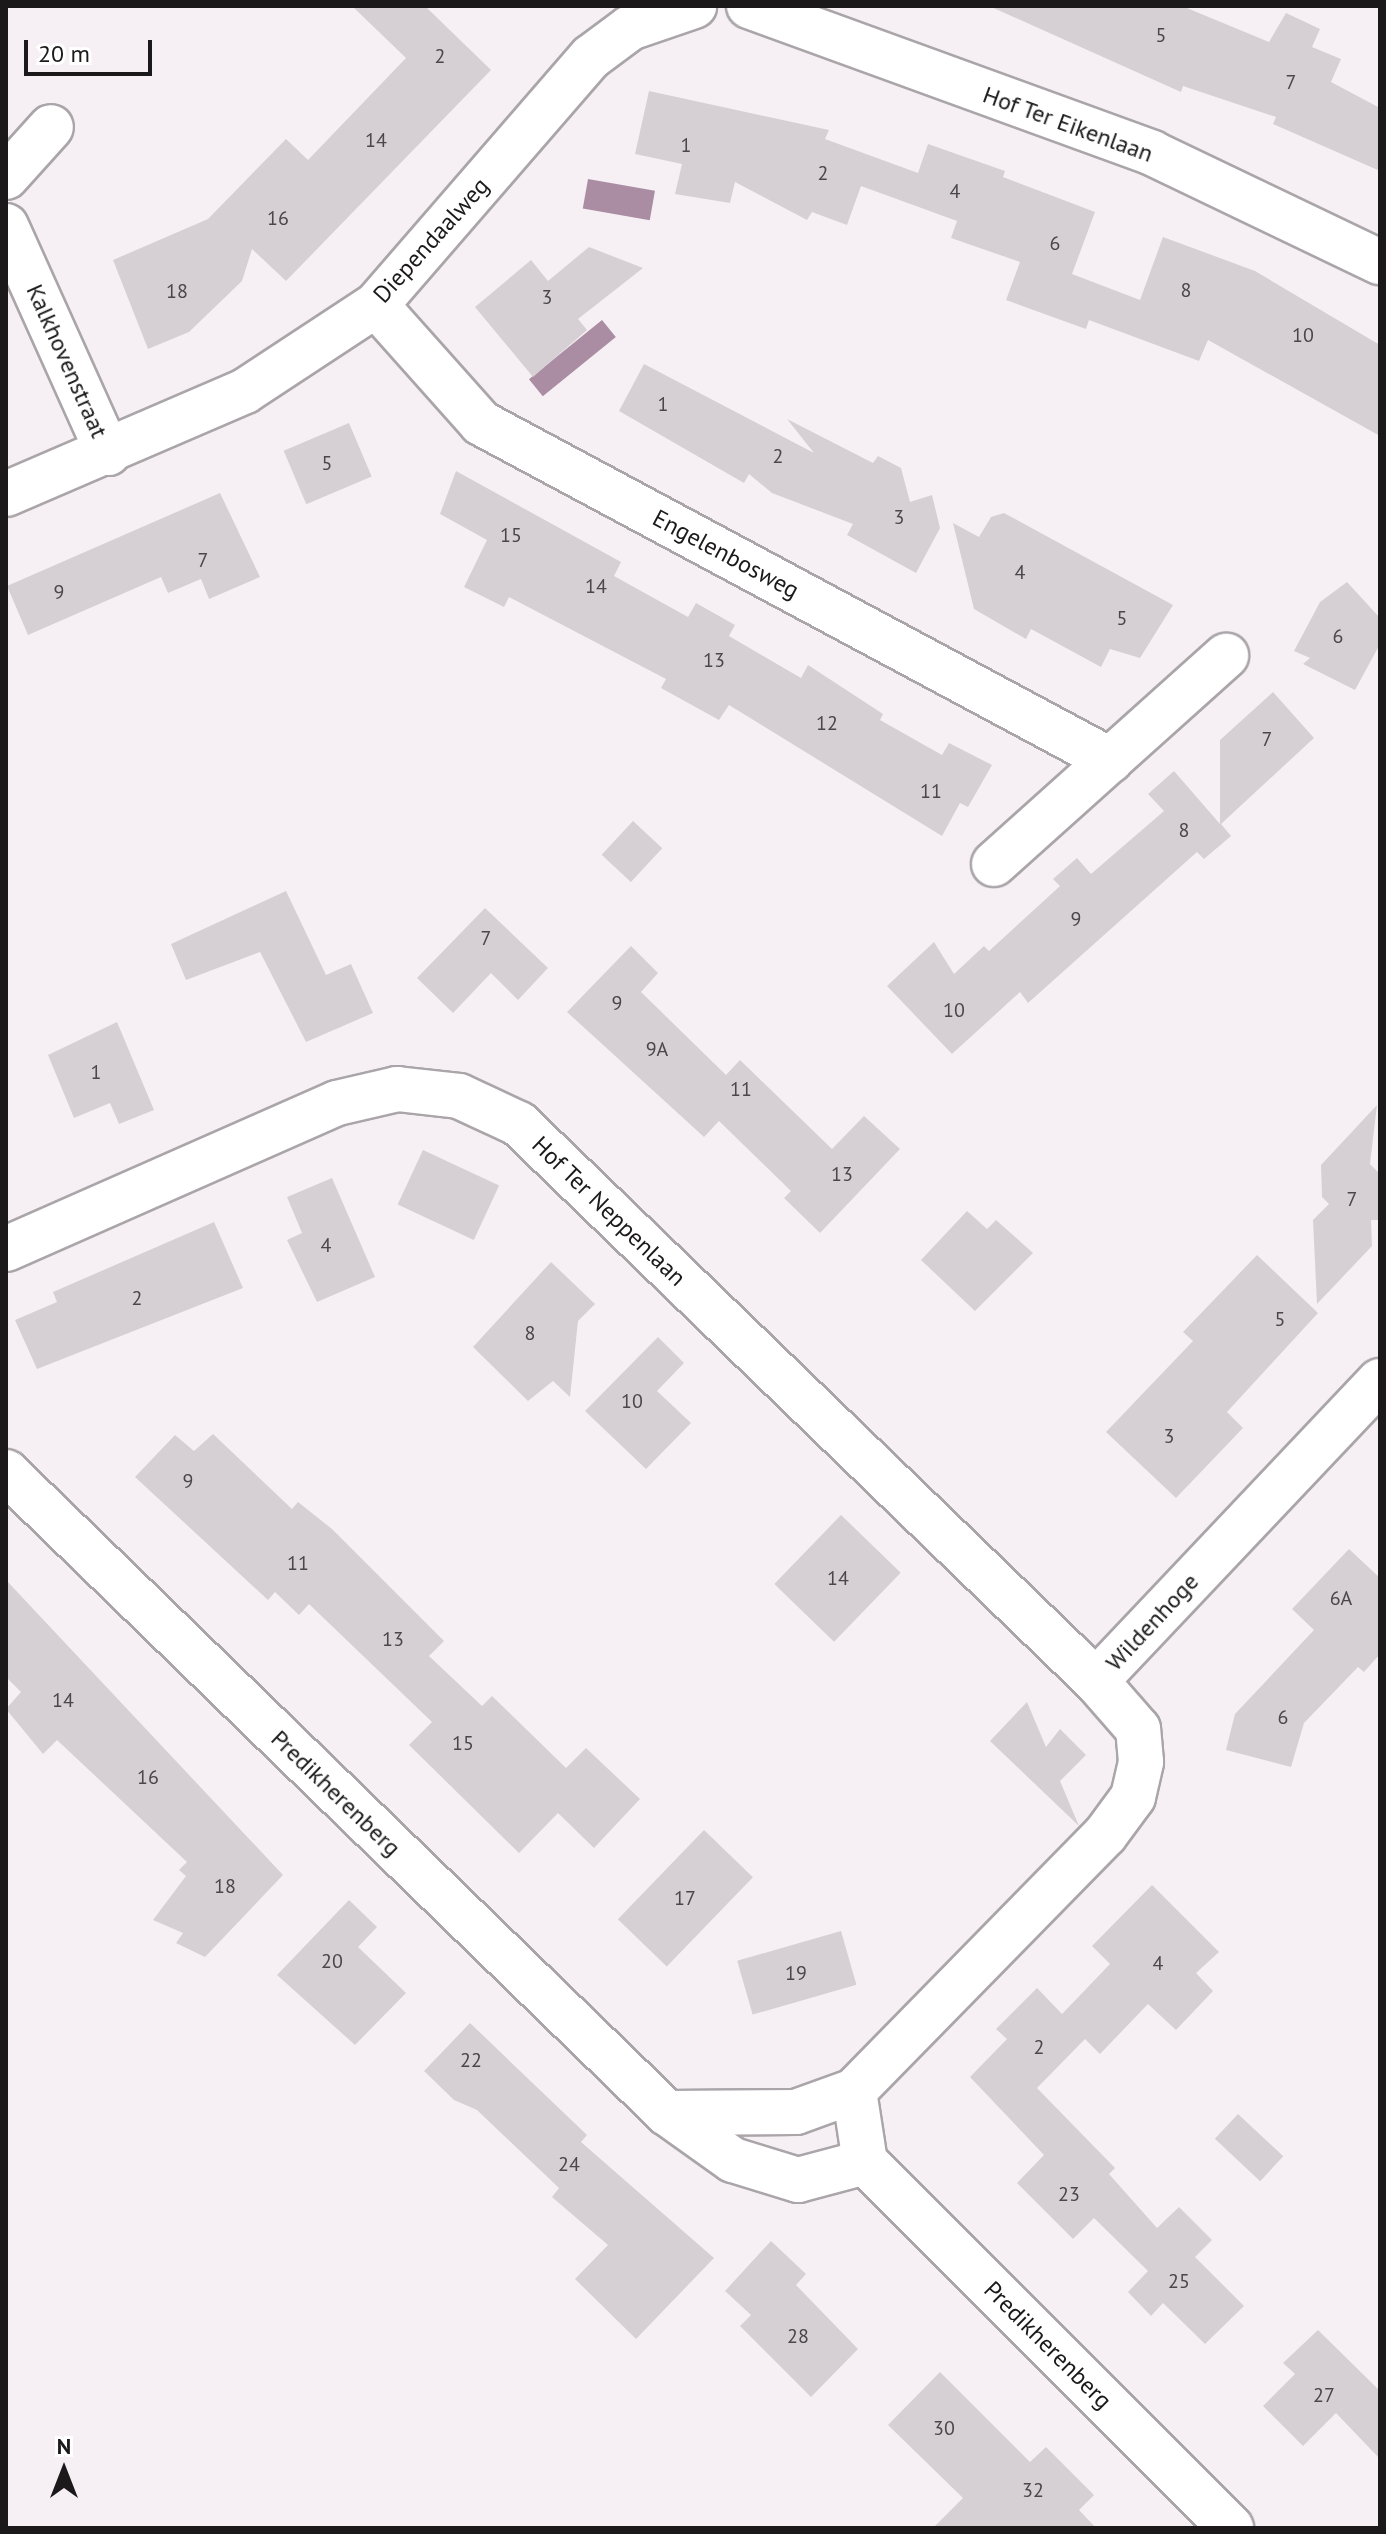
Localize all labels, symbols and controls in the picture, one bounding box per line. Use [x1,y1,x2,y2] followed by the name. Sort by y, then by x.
[1156,23,1166,47] house number: 5
[28,24,156,74] scale bar
[38,38,90,69] text: 20 m
[435,44,445,68] house number: 2
[1286,70,1296,94] house number: 7
[979,80,1157,168] street label: Hof Ter Eikenlaan
[365,128,387,152] house number: 14
[681,133,691,157] house number: 1
[818,161,828,185] house number: 2
[367,171,495,309] street label: Diependaalweg
[950,179,960,203] house number: 4
[267,206,289,230] house number: 16
[1050,231,1060,255] house number: 6
[1181,278,1191,302] house number: 8
[166,279,188,303] house number: 18
[20,280,114,442] street label: Kalkhovenstraat
[542,285,552,309] house number: 3
[1292,323,1314,347] house number: 10
[658,392,668,416] house number: 1
[773,444,783,468] house number: 2
[322,451,332,475] house number: 5
[648,503,804,605] street label: Engelenbosweg
[894,505,904,529] house number: 3
[500,523,522,547] house number: 15
[198,548,208,572] house number: 7
[1015,560,1025,584] house number: 4
[585,574,607,598] house number: 14
[54,580,64,604] house number: 9
[1117,606,1127,630] house number: 5
[1333,624,1343,648] house number: 6
[703,648,725,672] house number: 13
[816,711,838,735] house number: 12
[1262,727,1272,751] house number: 7
[920,779,942,803] house number: 11
[1179,818,1189,842] house number: 8
[1071,907,1081,931] house number: 9
[481,926,491,950] house number: 7
[612,991,622,1015] house number: 9
[943,998,965,1022] house number: 10
[646,1037,668,1061] house number: 9A
[91,1060,101,1084] house number: 1
[730,1077,752,1101] house number: 11
[526,1130,692,1292] street label: Hof Ter Neppenlaan
[831,1162,853,1186] house number: 13
[1347,1187,1357,1211] house number: 7
[321,1233,331,1257] house number: 4
[132,1286,142,1310] house number: 2
[1275,1307,1285,1331] house number: 5
[525,1321,535,1345] house number: 8
[621,1389,643,1413] house number: 10
[1164,1424,1174,1448] house number: 3
[183,1469,193,1493] house number: 9
[287,1551,309,1575] house number: 11
[827,1566,849,1590] house number: 14
[1100,1567,1204,1677] street label: Wildenhoge
[1330,1586,1352,1610] house number: 6A
[382,1627,404,1651] house number: 13
[52,1688,74,1712] house number: 14
[1278,1705,1288,1729] house number: 6
[265,1724,407,1862] street label: Predikherenberg
[452,1731,474,1755] house number: 15
[137,1765,159,1789] house number: 16
[214,1874,236,1898] house number: 18
[674,1886,696,1910] house number: 17
[321,1949,343,1973] house number: 20
[1153,1951,1163,1975] house number: 4
[785,1961,807,1985] house number: 19
[1034,2035,1044,2059] house number: 2
[460,2048,482,2072] house number: 22
[558,2152,580,2176] house number: 24
[1058,2182,1080,2206] house number: 23
[1168,2269,1190,2293] house number: 25
[978,2275,1118,2415] street label: Predikherenberg
[787,2324,809,2348] house number: 28
[1313,2383,1335,2407] house number: 27
[933,2416,955,2440] house number: 30
[24,2430,104,2510] north arrow
[57,2432,71,2460] text: N
[1022,2478,1044,2502] house number: 32

